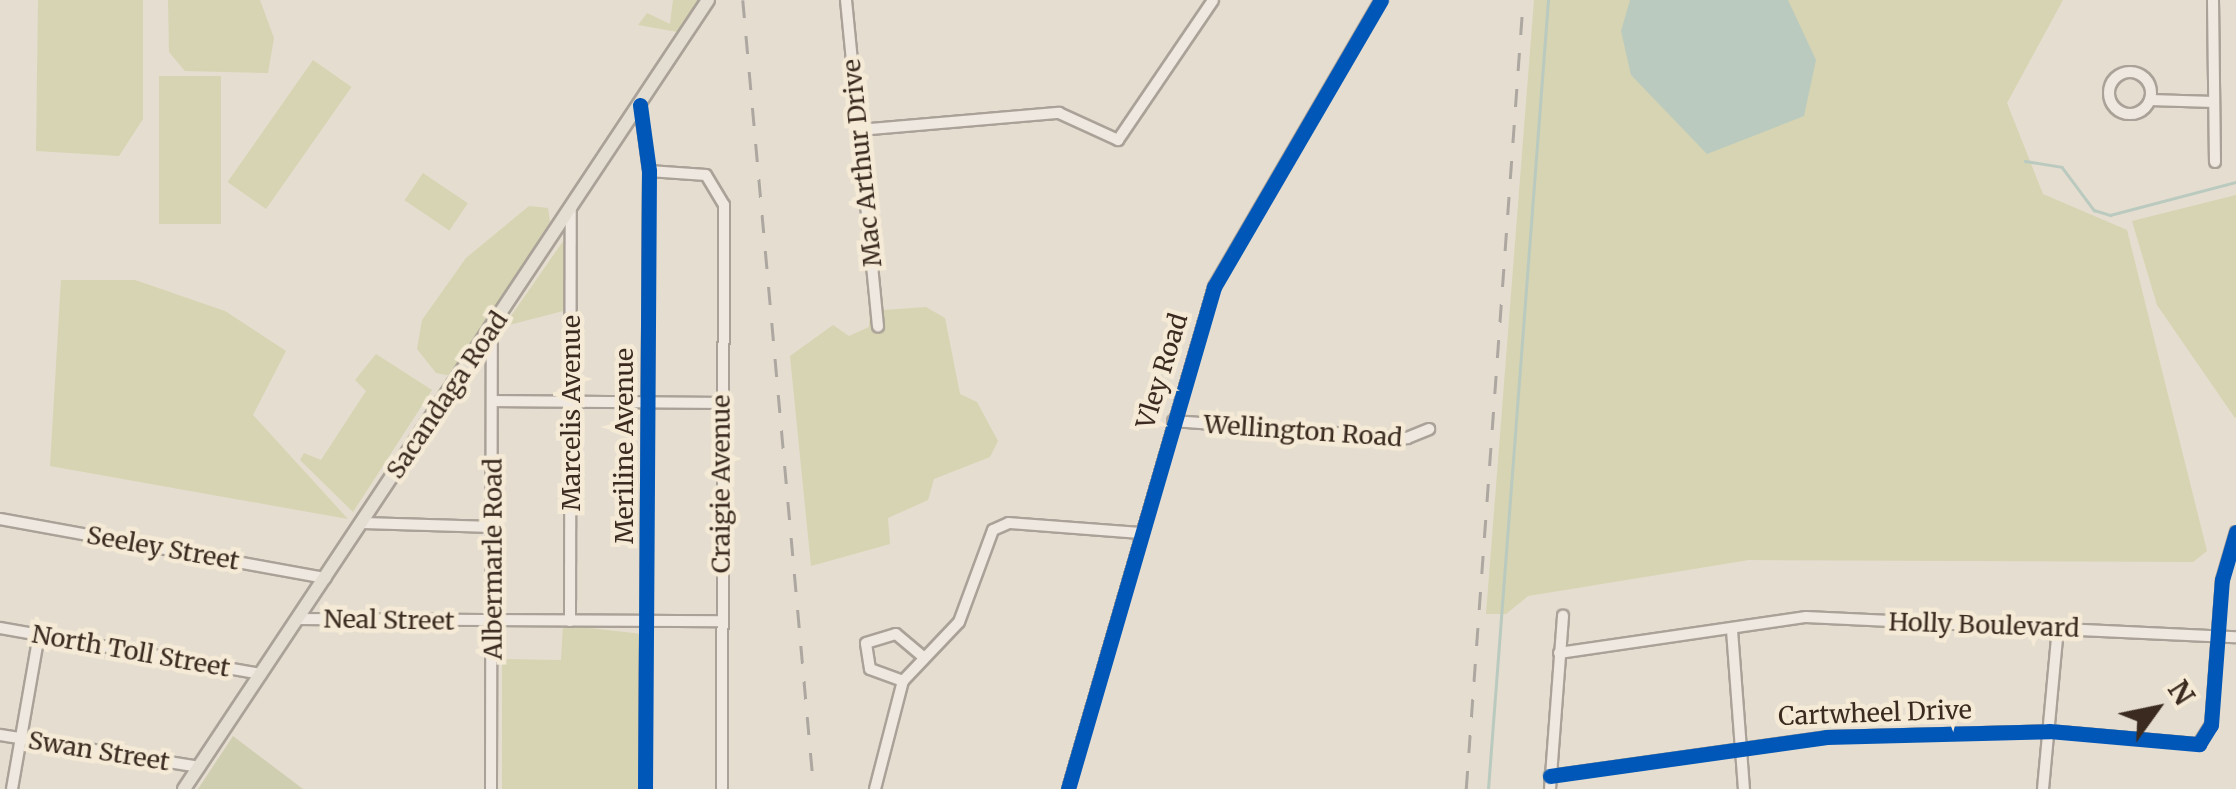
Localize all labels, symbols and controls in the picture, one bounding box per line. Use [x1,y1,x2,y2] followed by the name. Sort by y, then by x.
[836,58,888,268] street label: Mac Arthur Drive
[380,306,514,484] street label: Sacandaga Road
[1130,310,1194,432] street label: Vley Road
[556,315,586,511] street label: Marcelis Avenue
[609,348,639,544] street label: Meriline Avenue
[706,395,736,573] street label: Craigie Avenue
[1203,409,1403,453] street label: Wellington Road
[478,458,508,660] street label: Albermarle Road
[84,520,242,576] street label: Seeley Street
[323,604,455,636] street label: Neal Street
[1888,607,2080,643] street label: Holly Boulevard
[30,619,232,683] street label: North Toll Street
[2106,659,2206,759] north arrow
[2160,674,2202,712] text: N
[1778,695,1972,731] street label: Cartwheel Drive
[26,725,172,777] street label: Swan Street

